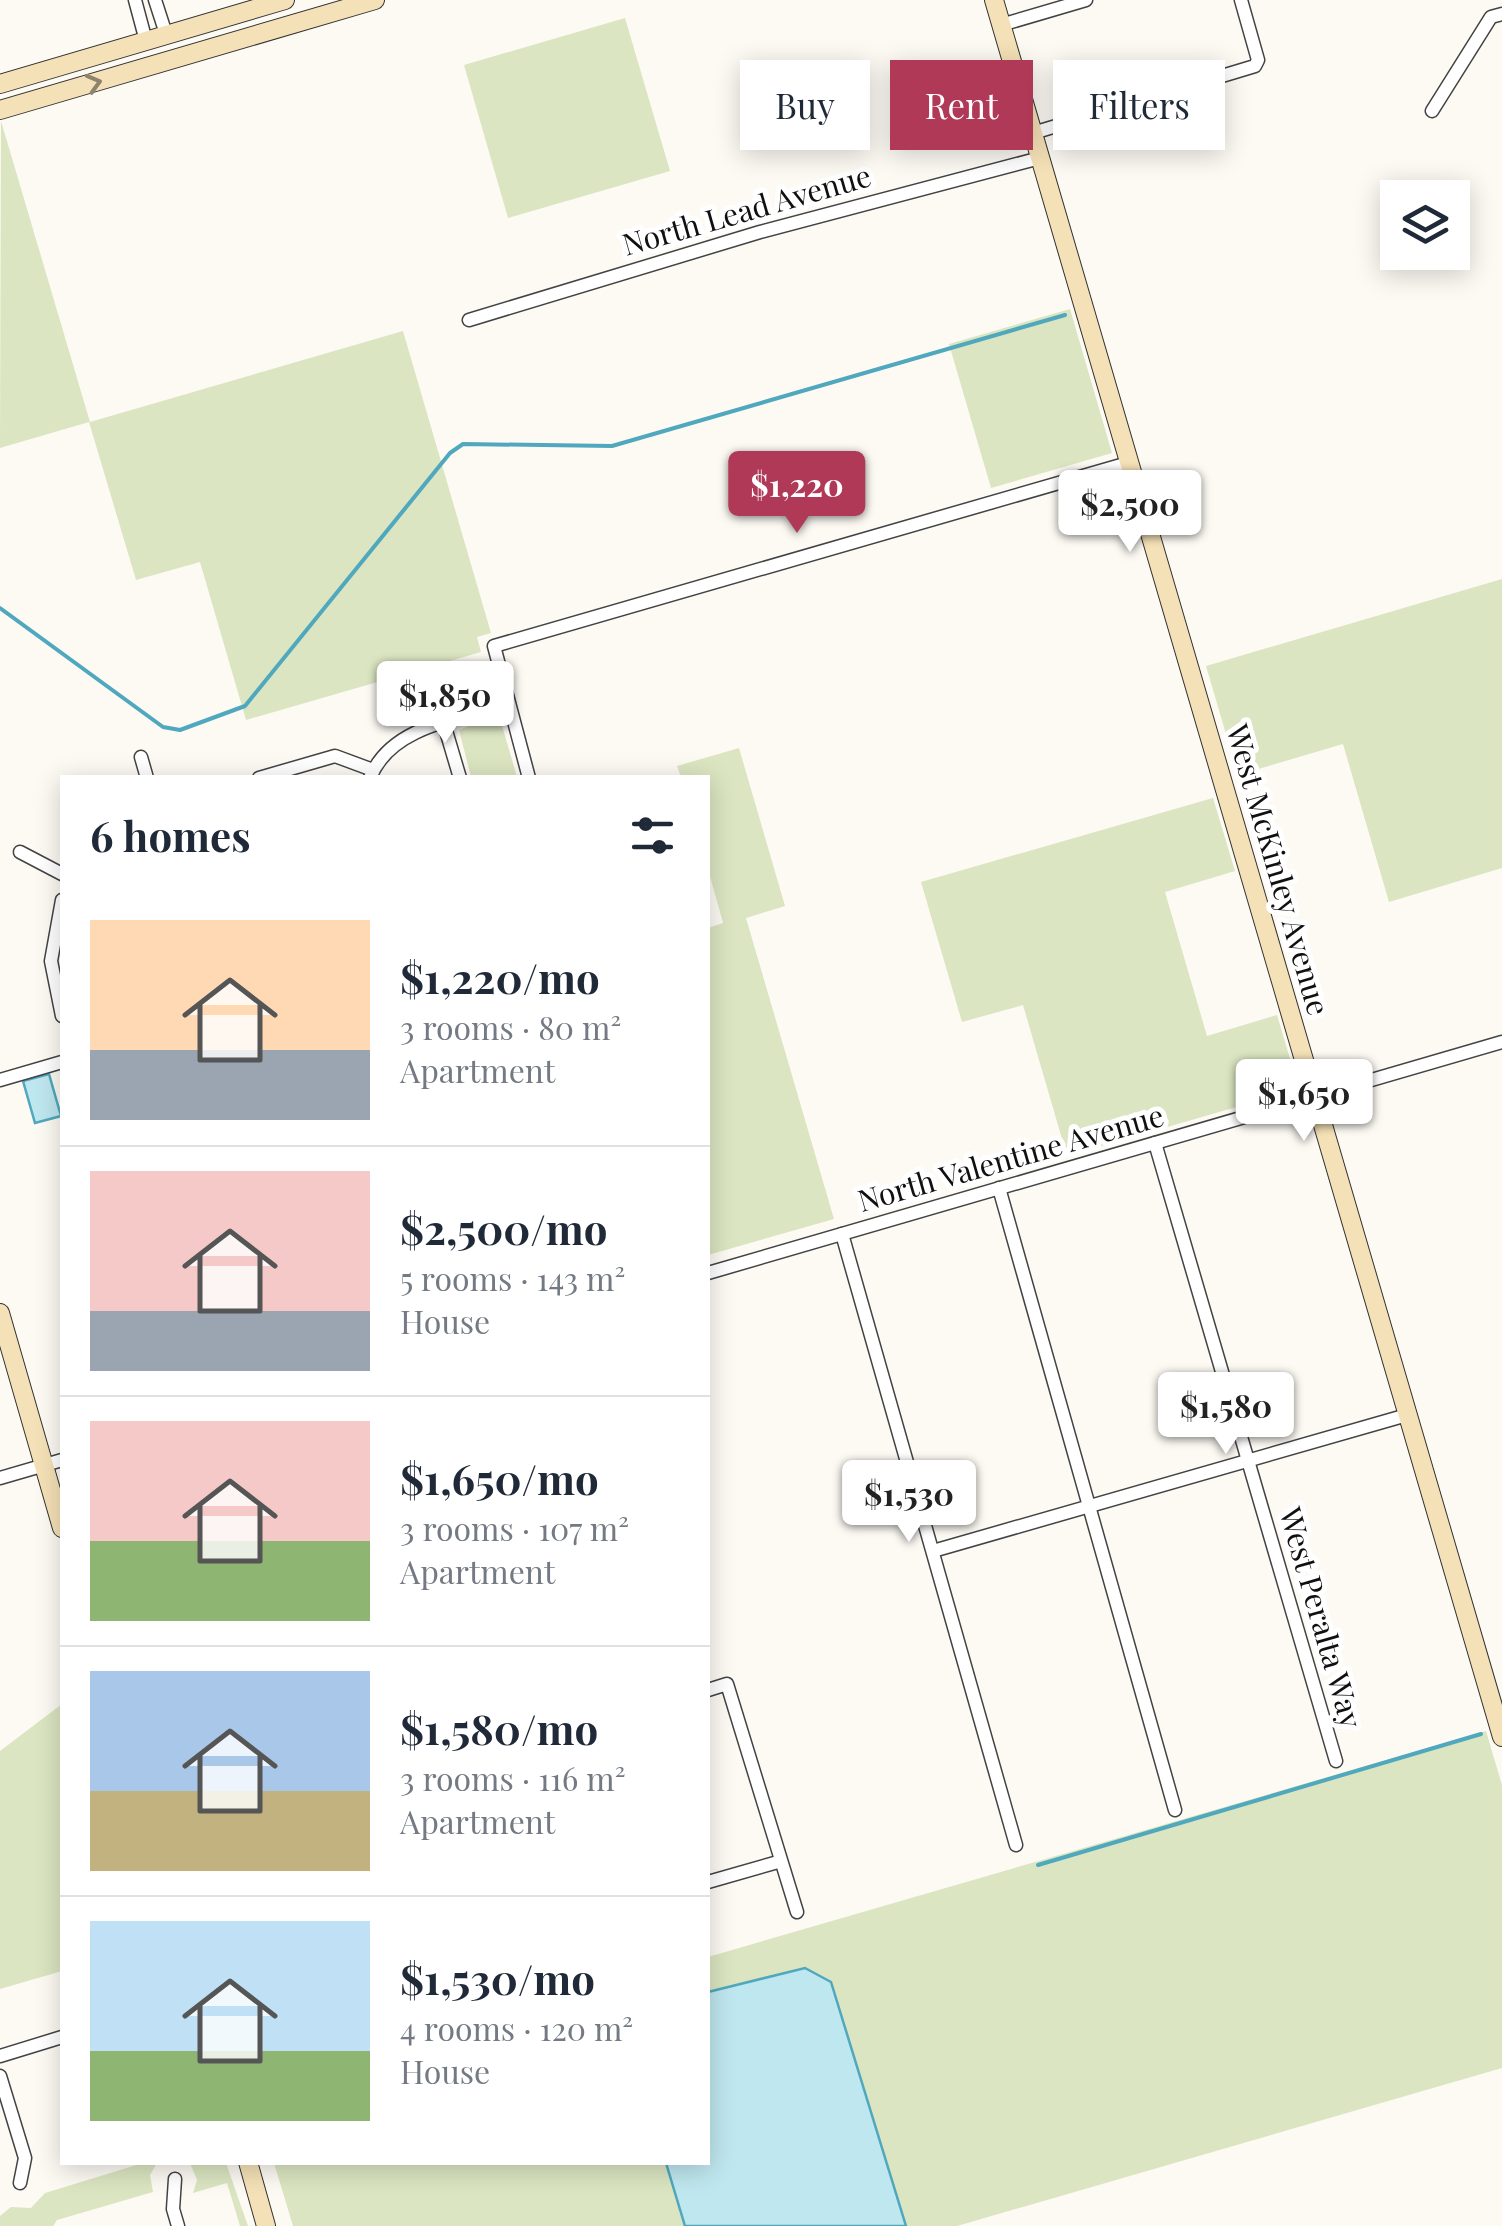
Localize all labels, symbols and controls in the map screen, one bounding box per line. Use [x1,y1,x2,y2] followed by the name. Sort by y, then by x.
[740,60,870,150] chip: Buy
[890,60,1033,150] chip: Rent
[1053,60,1225,150] chip: Filters
[84,74,101,95] one-way arrow
[618,154,875,264] street label: North Lead Avenue
[1380,180,1470,270] map controls
[1380,180,1470,270] button: layers
[716,451,878,536] pin: $1,220
[750,462,844,505] text: $1,220
[1049,470,1211,555] pin: $2,500
[1080,481,1180,524] text: $2,500
[364,661,526,746] pin: $1,850
[399,672,491,715] text: $1,850
[1218,718,1340,1020] street label: West McKinley Avenue
[90,807,251,863] text: 6 homes
[625,808,680,863] icon: filters
[400,949,600,1005] text: $1,220/mo
[170,960,290,1080] icon: home
[400,1005,621,1048] text: 3 rooms · 80 m²
[400,1048,555,1091] text: Apartment
[1223,1059,1385,1144] pin: $1,650
[1258,1070,1350,1113] text: $1,650
[853,1094,1168,1220] street label: North Valentine Avenue
[400,1200,608,1256] text: $2,500/mo
[170,1211,290,1331] icon: home
[400,1256,625,1299] text: 5 rooms · 143 m²
[400,1299,490,1342] text: House
[1145,1372,1307,1457] pin: $1,580
[1180,1383,1272,1426] text: $1,580
[400,1450,599,1506] text: $1,650/mo
[828,1460,990,1545] pin: $1,530
[170,1461,290,1581] icon: home
[864,1471,954,1514] text: $1,530
[1271,1502,1373,1732] street label: West Peralta Way
[400,1506,629,1549] text: 3 rooms · 107 m²
[400,1549,555,1592] text: Apartment
[400,1700,598,1756] text: $1,580/mo
[170,1711,290,1831] icon: home
[400,1756,626,1799] text: 3 rooms · 116 m²
[400,1799,555,1842] text: Apartment
[400,1950,595,2006] text: $1,530/mo
[170,1961,290,2081] icon: home
[400,2006,633,2049] text: 4 rooms · 120 m²
[400,2049,490,2092] text: House

